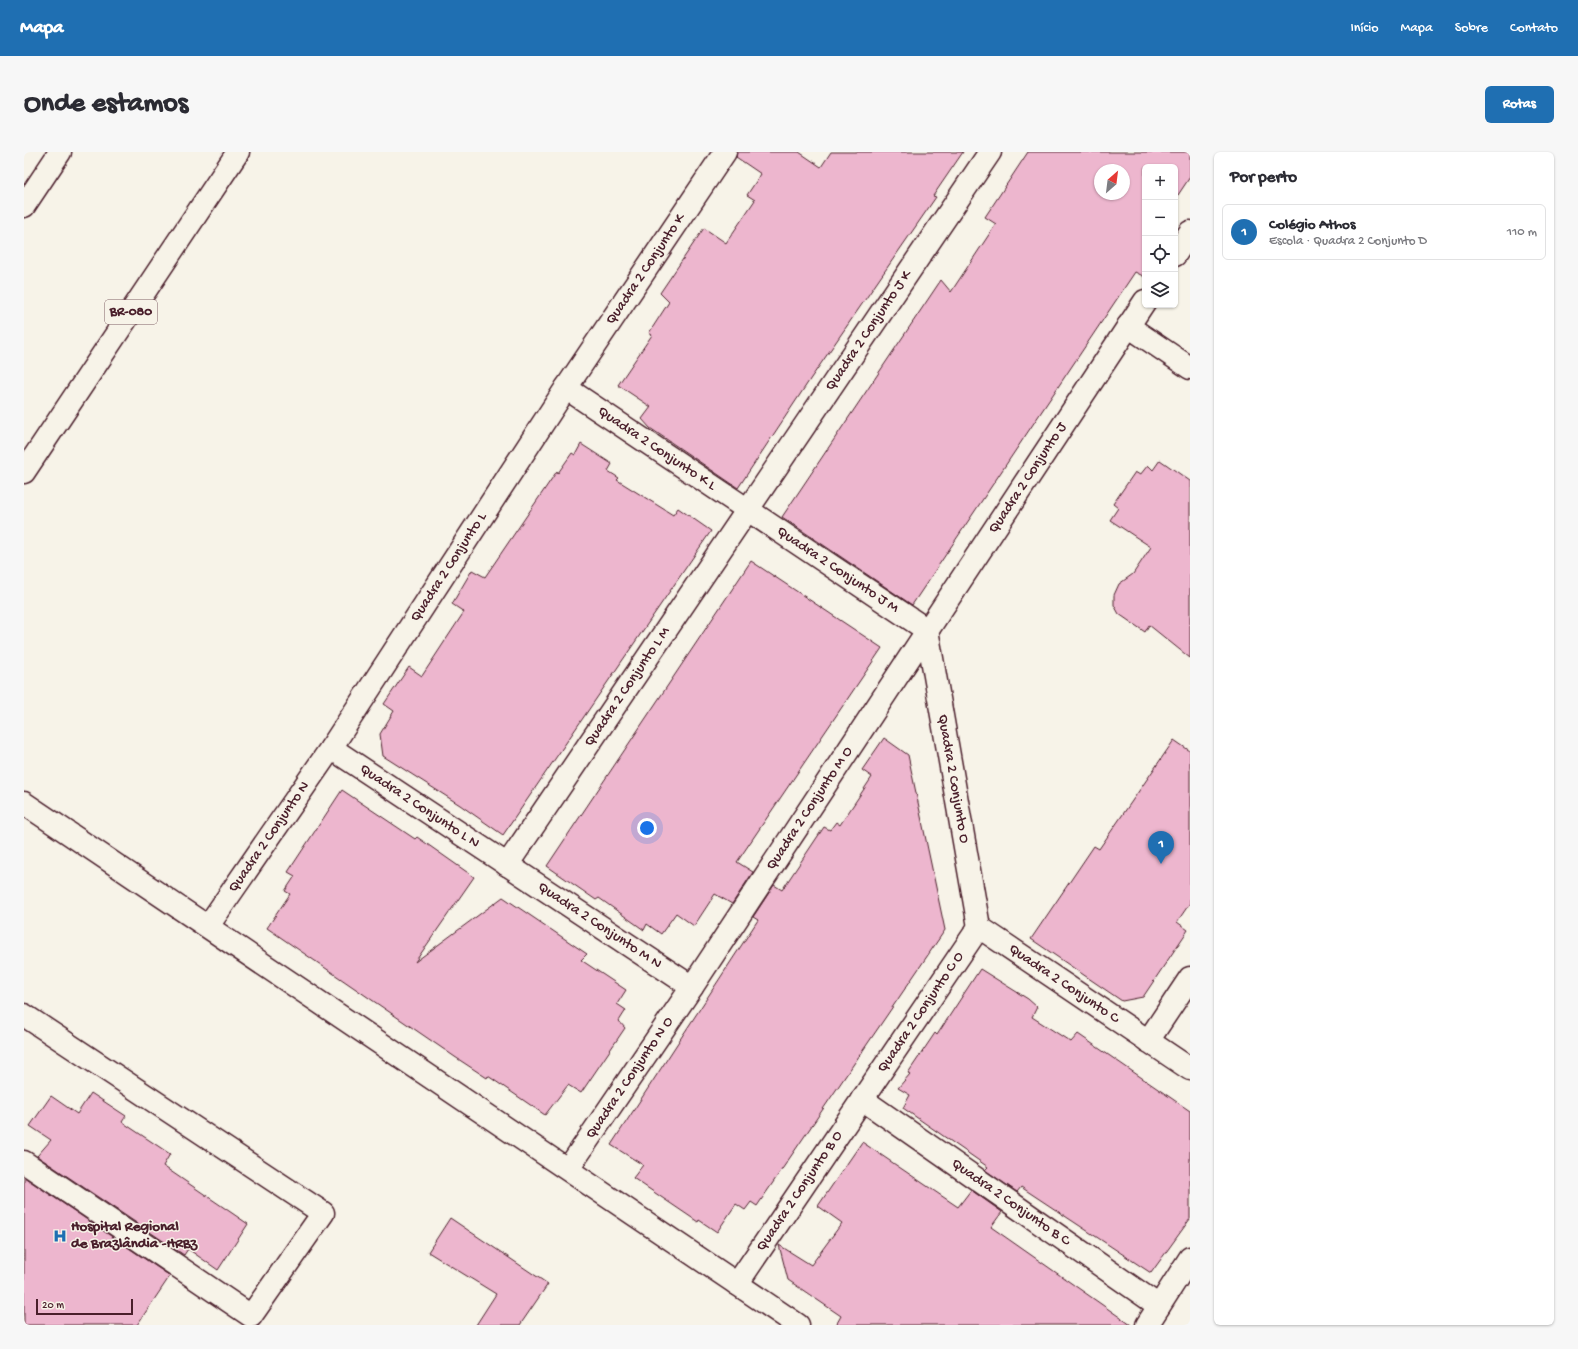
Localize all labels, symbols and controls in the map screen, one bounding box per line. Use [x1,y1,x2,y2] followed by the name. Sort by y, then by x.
[20,17,64,40] text: Mapa
[1350,20,1379,37] text: Início
[1401,20,1433,37] text: Mapa
[1455,20,1488,37] text: Sobre
[1510,20,1558,37] text: Contato
[1485,86,1554,123] button: Rotas
[24,88,188,121] text: Onde estamos
[1094,164,1130,200] north arrow
[1142,164,1178,308] map controls
[1142,164,1178,200] button: +
[1230,168,1297,188] text: Por perto
[1142,200,1178,236] button: −
[602,209,690,328] street label: Quadra 2 Conjunto K
[1269,216,1355,234] text: Colégio Athos
[1241,225,1247,240] text: 1
[1507,225,1537,240] text: 110 m
[1269,234,1427,249] text: Escola · Quadra 2 Conjunto D
[1142,236,1178,272] button: locate
[822,266,917,395] street label: Quadra 2 Conjunto J K
[1142,272,1178,308] button: layers
[105,300,157,324] road number: BR-080
[594,403,720,495] street label: Quadra 2 Conjunto K L
[985,418,1072,537] street label: Quadra 2 Conjunto J
[407,509,491,626] street label: Quadra 2 Conjunto L
[773,523,903,618] street label: Quadra 2 Conjunto J M
[581,623,675,750] street label: Quadra 2 Conjunto L M
[933,713,973,845] street label: Quadra 2 Conjunto O
[762,743,857,874] street label: Quadra 2 Conjunto M O
[356,760,483,853] street label: Quadra 2 Conjunto L N
[225,778,314,896] street label: Quadra 2 Conjunto N
[637,818,657,838] your location
[1148,831,1174,864] pin: 1
[534,878,665,973] street label: Quadra 2 Conjunto M N
[1005,940,1123,1028] street label: Quadra 2 Conjunto C
[874,949,968,1076] street label: Quadra 2 Conjunto C O
[582,1014,678,1143] street label: Quadra 2 Conjunto N O
[753,1128,847,1255] street label: Quadra 2 Conjunto B O
[948,1155,1074,1251] street label: Quadra 2 Conjunto B C
[71,1218,198,1253] place label: Hospital Regional de Brazlândia -HRBz
[52,1228,68,1244] hospital icon: Hospital Regional de Brazlândia -HRBz
[36,1297,133,1316] scale bar
[42,1300,64,1312] text: 20 m

